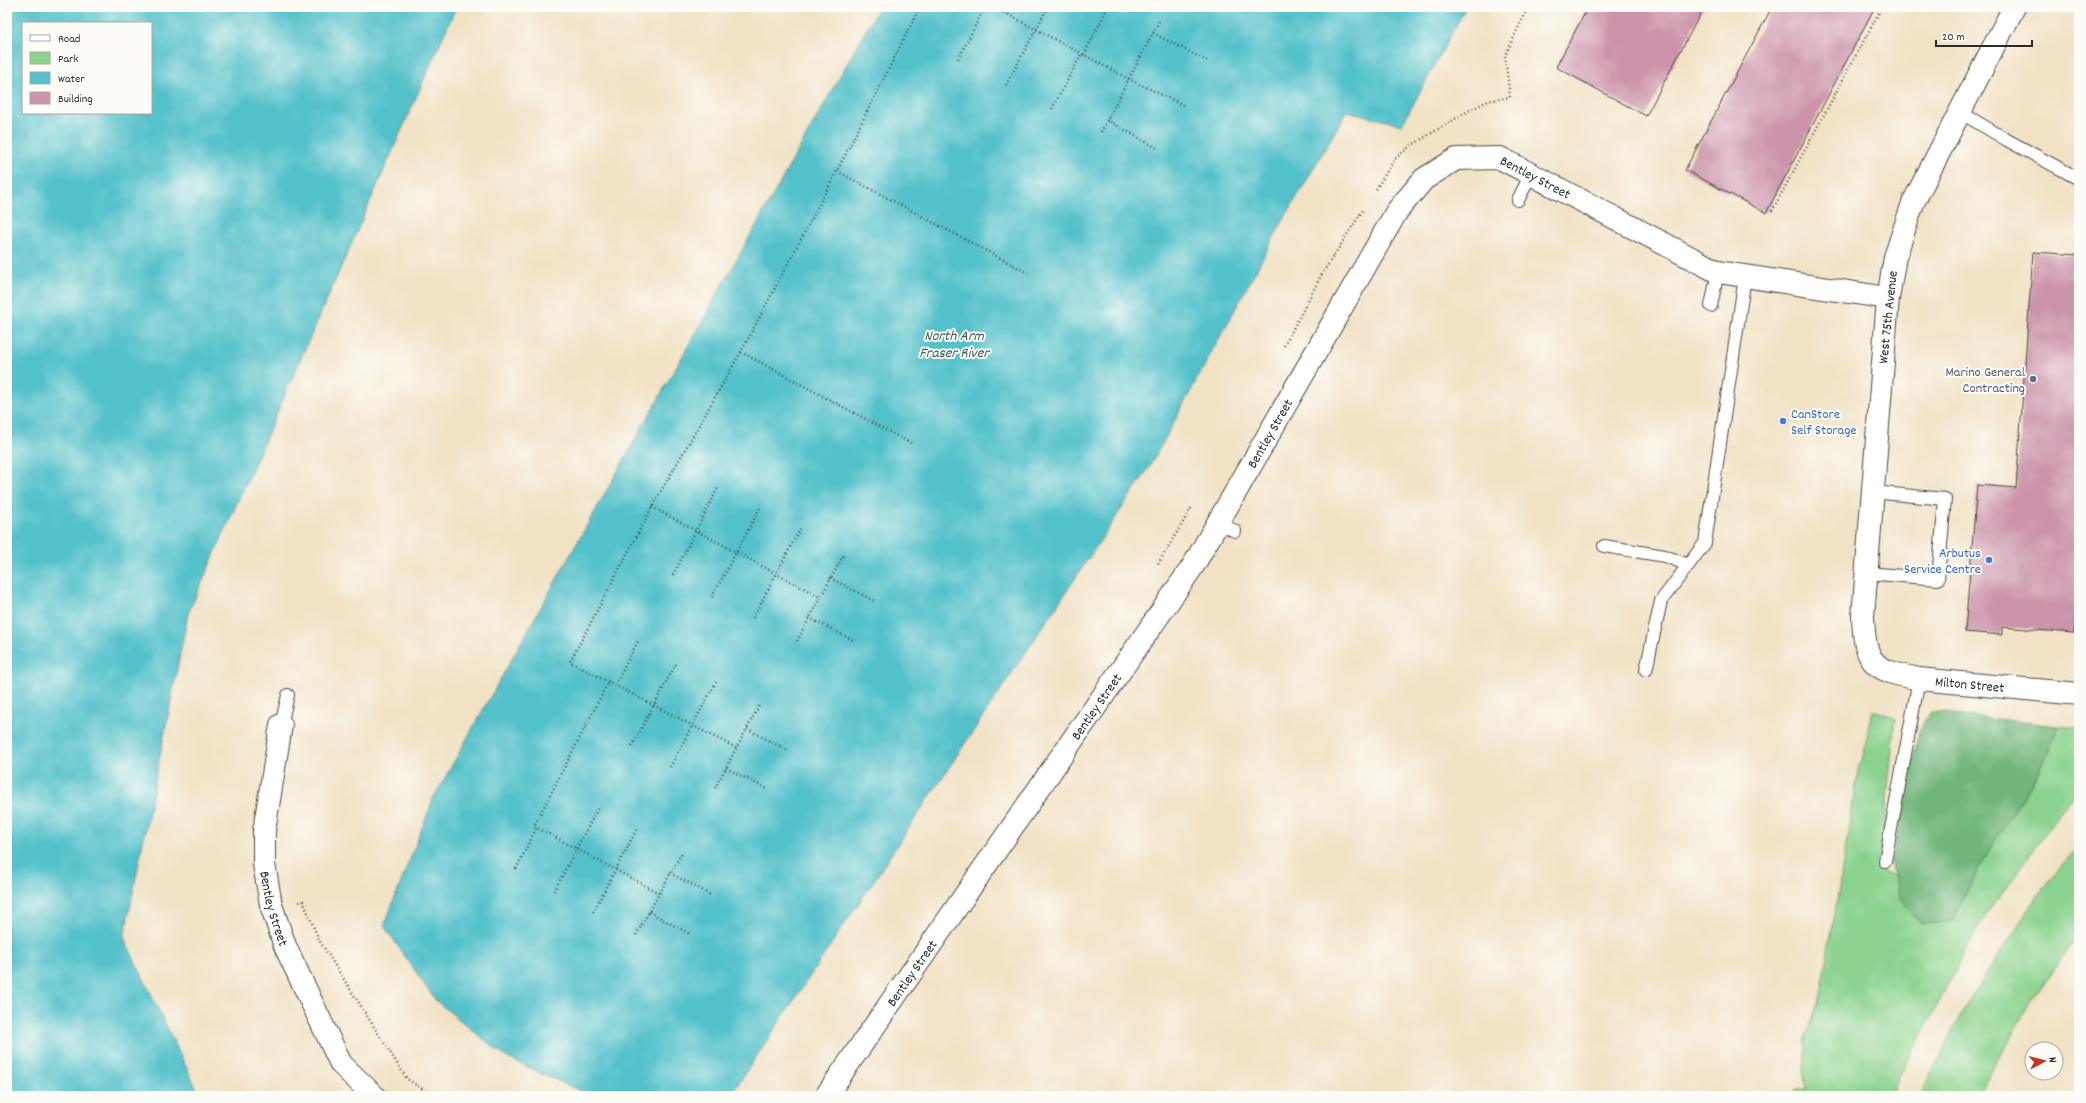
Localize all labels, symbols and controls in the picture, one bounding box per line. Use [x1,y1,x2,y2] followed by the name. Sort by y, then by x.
[22,22,152,114] legend
[1936,22,2032,48] scale bar
[1942,29,1965,46] text: 20 m
[58,31,80,48] text: Road
[58,51,79,68] text: Park
[58,71,85,88] text: Water
[58,91,93,108] text: Building
[1496,152,1573,205] street label: Bentley Street
[1874,270,1904,365] street label: West 75th Avenue
[919,326,990,365] water label: North Arm Fraser River
[1946,363,2026,399] place label: Marino General Contracting
[2028,374,2038,384] marker: Marino General Contracting
[1243,396,1299,472] street label: Bentley Street
[1791,405,1856,441] place label: CanStore Self Storage
[1778,416,1788,426] marker: CanStore Self Storage
[1904,544,1981,580] place label: Arbutus Service Centre
[1984,555,1994,565] marker: Arbutus Service Centre
[1067,670,1128,745] street label: Bentley Street
[1934,673,2005,699] street label: Milton Street
[253,870,292,949] street label: Bentley Street
[883,936,943,1011] street label: Bentley Street
[2024,1041,2064,1081] north arrow
[2044,1056,2060,1064] text: N

